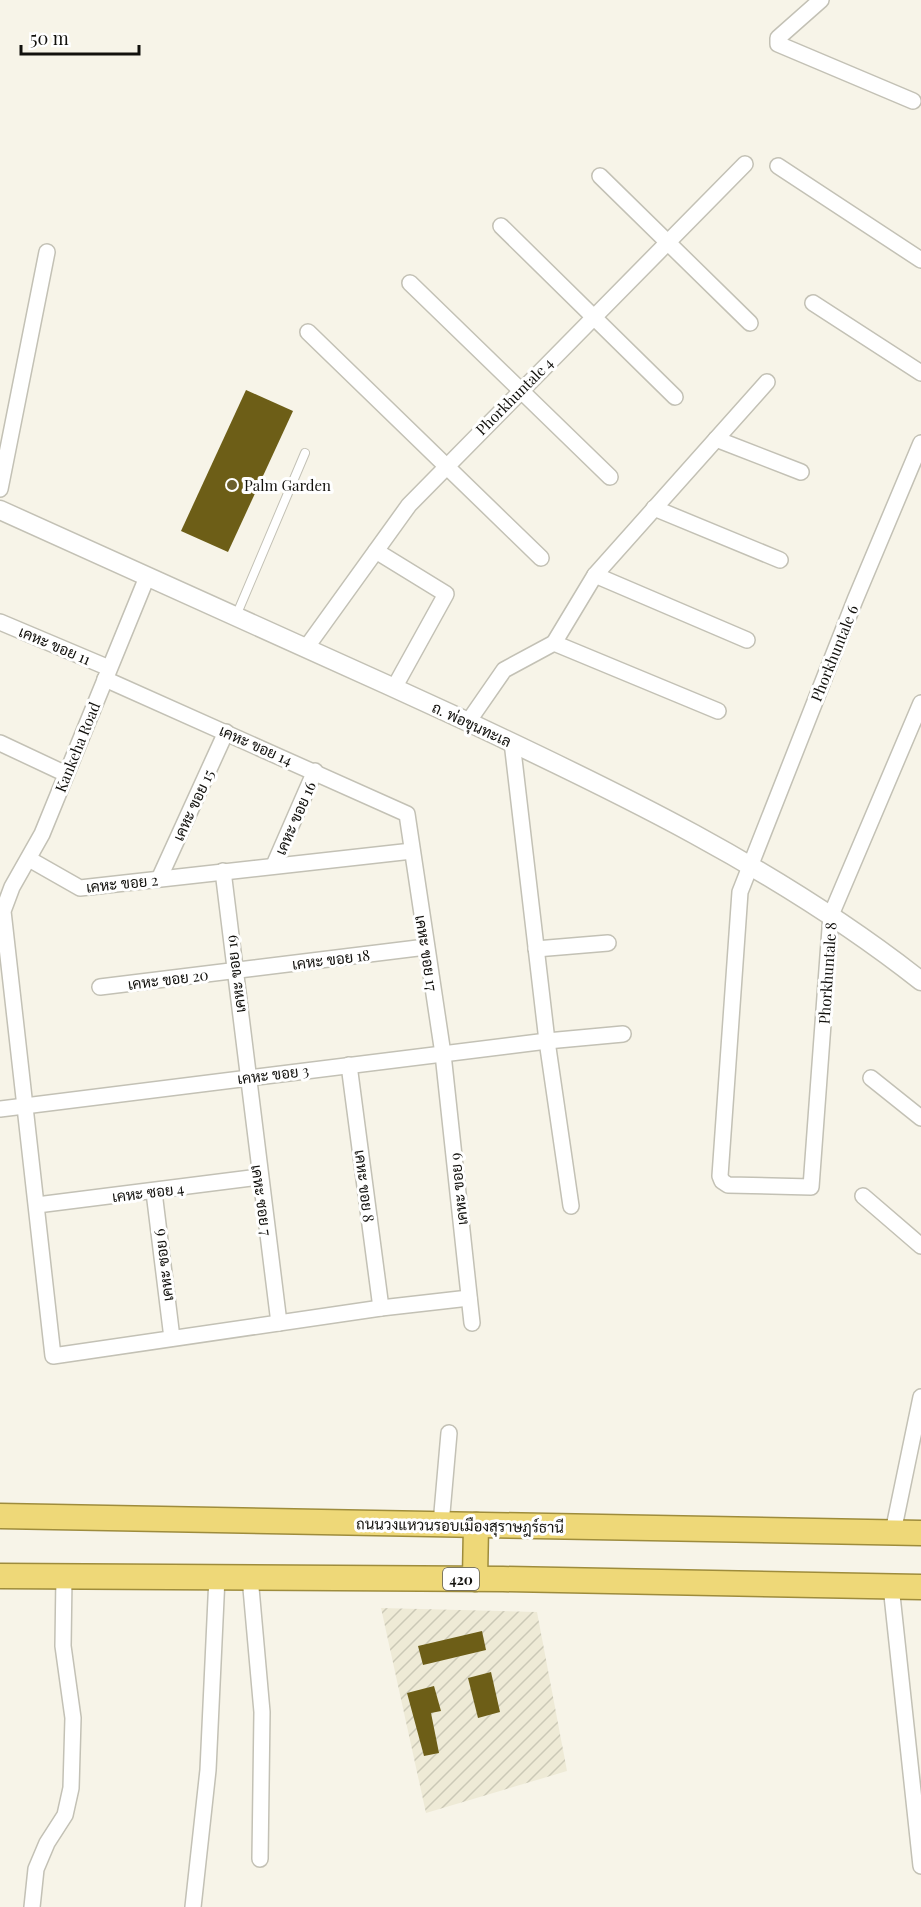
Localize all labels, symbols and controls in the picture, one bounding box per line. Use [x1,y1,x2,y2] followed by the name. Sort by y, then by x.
[21,18,140,56] scale bar
[30,26,69,50] text: 50 m
[471,353,557,439] street label: Phorkhuntale 4
[244,475,331,495] place label: Palm Garden
[225,478,239,492] marker: Palm Garden
[806,602,863,704] street label: Phorkhuntale 6
[16,621,94,669] street label: เคหะ ขอย 11
[428,697,515,753] street label: ถ. พ่อขุนทะเล
[50,699,104,795] street label: Kankeha Road
[216,720,296,770] street label: เคหะ ขอย 14
[168,766,218,844] street label: เคหะ ขอย 15
[270,778,320,858] street label: เคหะ ขอย 16
[85,869,159,897] street label: เคหะ ขอย 2
[411,914,443,992] street label: เคหะ ขอย 17
[813,921,841,1025] street label: Phorkhuntale 8
[220,934,250,1014] street label: เคหะ ขอย 19
[291,944,371,974] street label: เคหะ ขอย 18
[126,964,210,994] street label: เคหะ ขอย 20
[236,1060,310,1088] street label: เคหะ ขอย 3
[351,1149,379,1224] street label: เคหะ ขอย 8
[444,1152,472,1226] street label: เคหะ ขอย 9
[247,1163,277,1237] street label: เคหะ ซอย 7
[111,1178,185,1206] street label: เคหะ ซอย 4
[149,1227,177,1303] street label: เคหะ ซอย 6
[356,1513,564,1539] street label: ถนนวงแหวนรอบเมืองสุราษฎร์ธานี
[443,1568,479,1590] road number: 420

